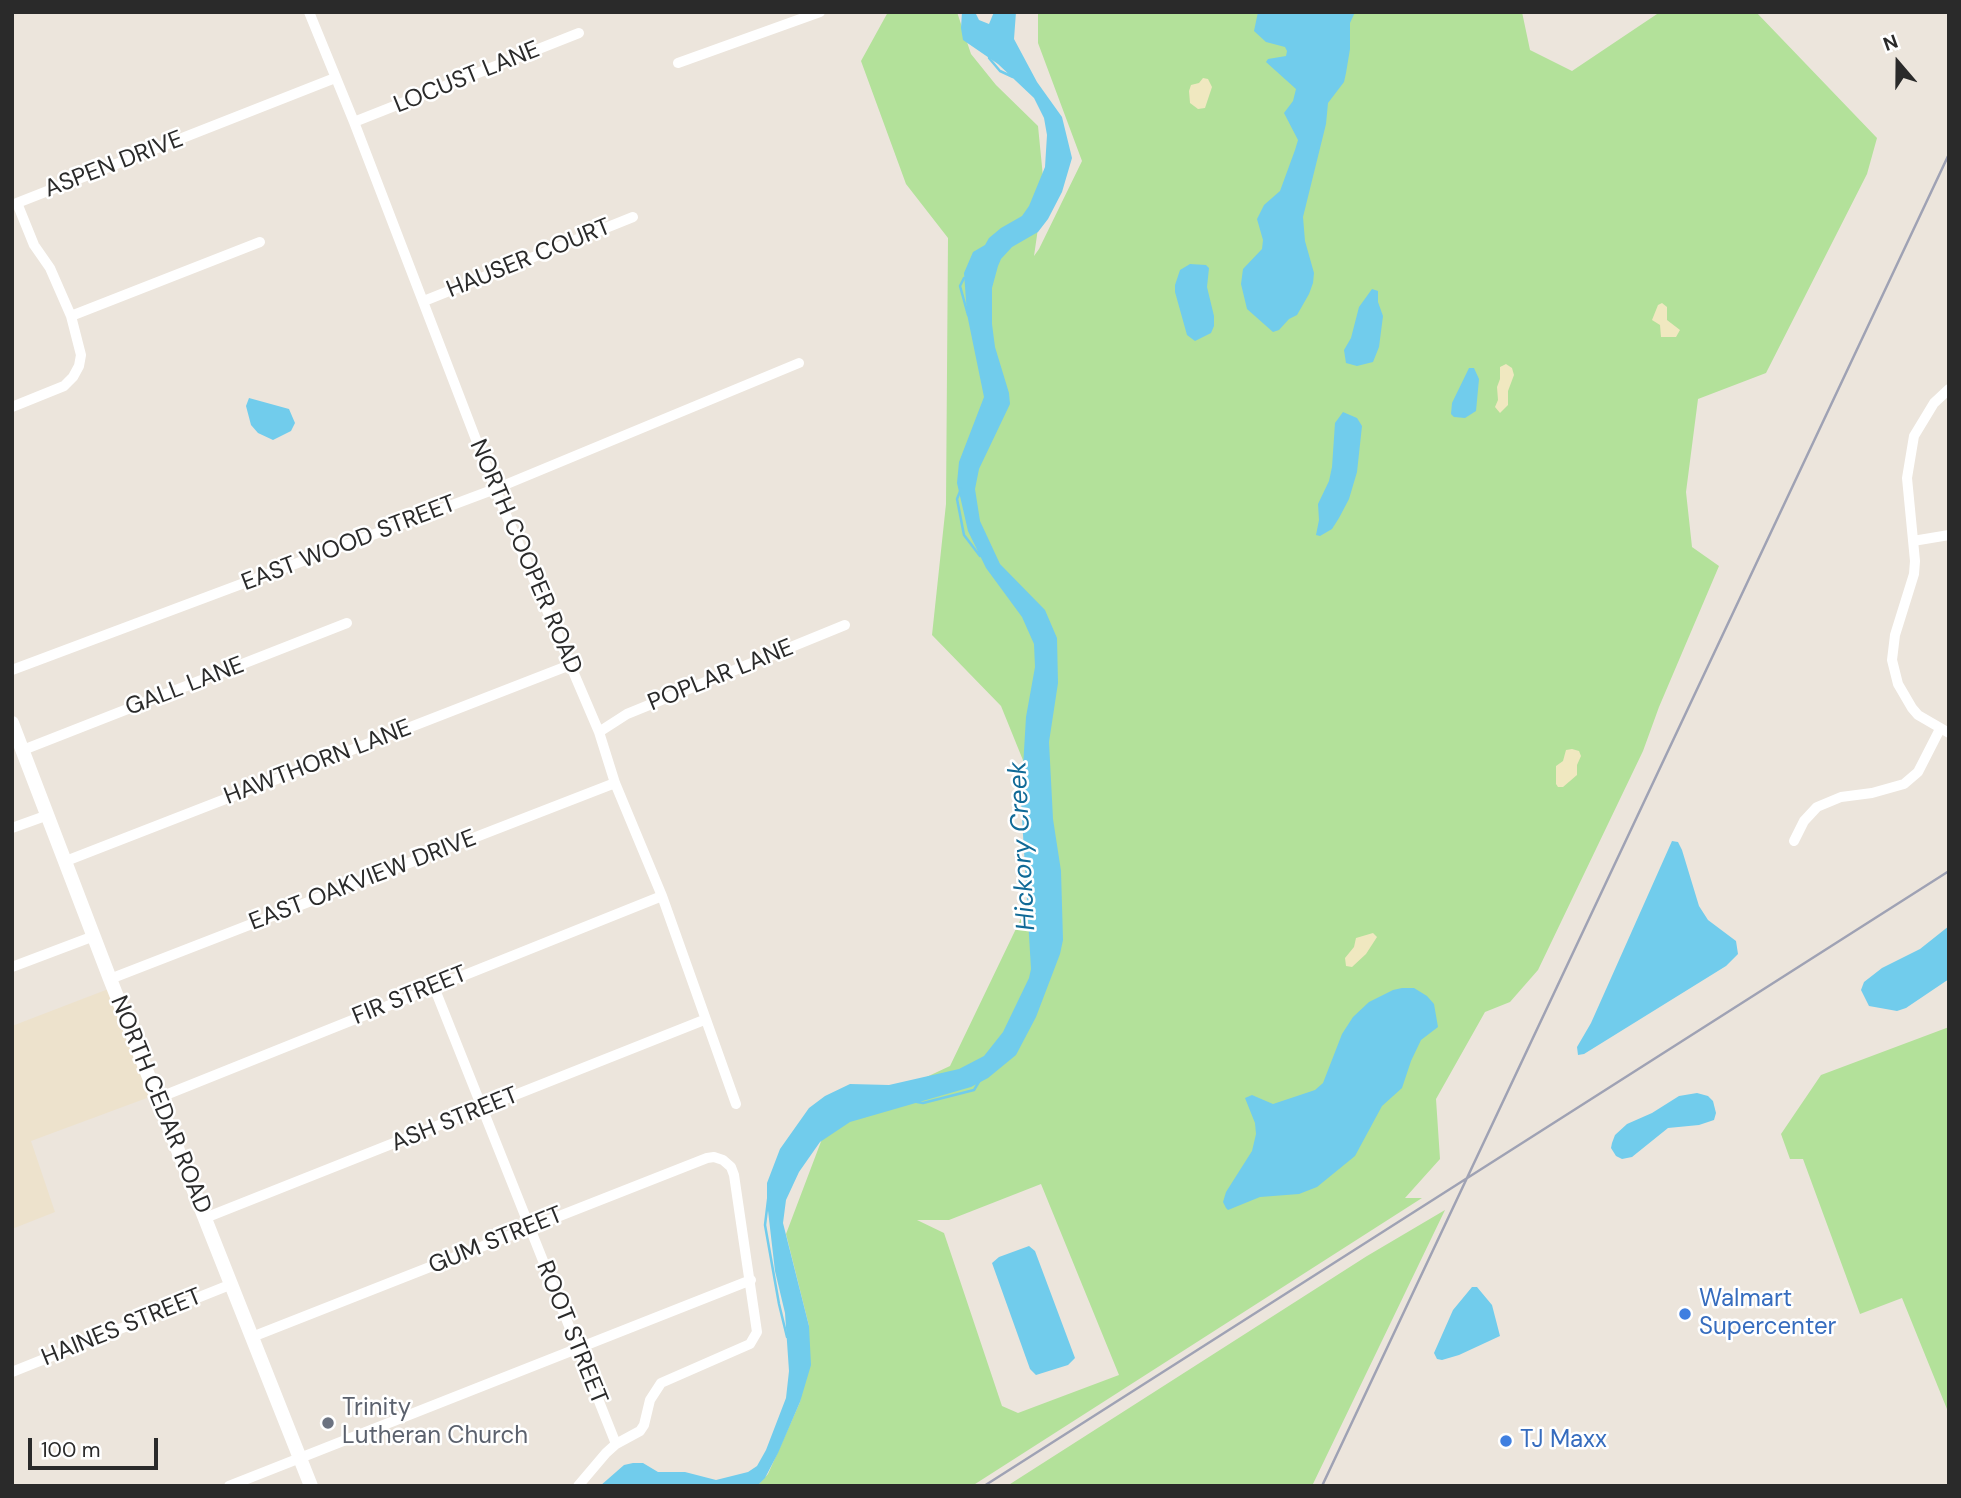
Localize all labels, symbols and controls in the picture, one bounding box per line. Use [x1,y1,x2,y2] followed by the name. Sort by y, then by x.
[1863,28,1933,98] north arrow
[1880,29,1901,57] text: N
[390,36,544,120] street label: LOCUST LANE
[41,125,187,205] street label: ASPEN DRIVE
[443,213,615,305] street label: HAUSER COURT
[462,435,588,679] street label: NORTH COOPER ROAD
[238,490,460,598] street label: EAST WOOD STREET
[644,634,798,718] street label: POPLAR LANE
[122,651,248,723] street label: GALL LANE
[220,714,416,812] street label: HAWTHORN LANE
[1003,761,1043,931] water label: Hickory Creek
[245,824,481,938] street label: EAST OAKVIEW DRIVE
[349,960,471,1032] street label: FIR STREET
[103,992,217,1218] street label: NORTH CEDAR ROAD
[387,1081,523,1159] street label: ASH STREET
[425,1201,567,1281] street label: GUM STREET
[529,1257,613,1409] street label: ROOT STREET
[38,1283,206,1373] street label: HAINES STREET
[1699,1286,1836,1342] place label: Walmart Supercenter
[1677,1306,1693,1322] marker: Walmart Supercenter
[342,1395,528,1451] place label: Trinity Lutheran Church
[320,1415,336,1431] marker: Trinity Lutheran Church
[32,1424,161,1468] scale bar
[1520,1427,1607,1455] place label: TJ Maxx
[1498,1433,1514,1449] marker: TJ Maxx
[41,1436,101,1464] text: 100 m

